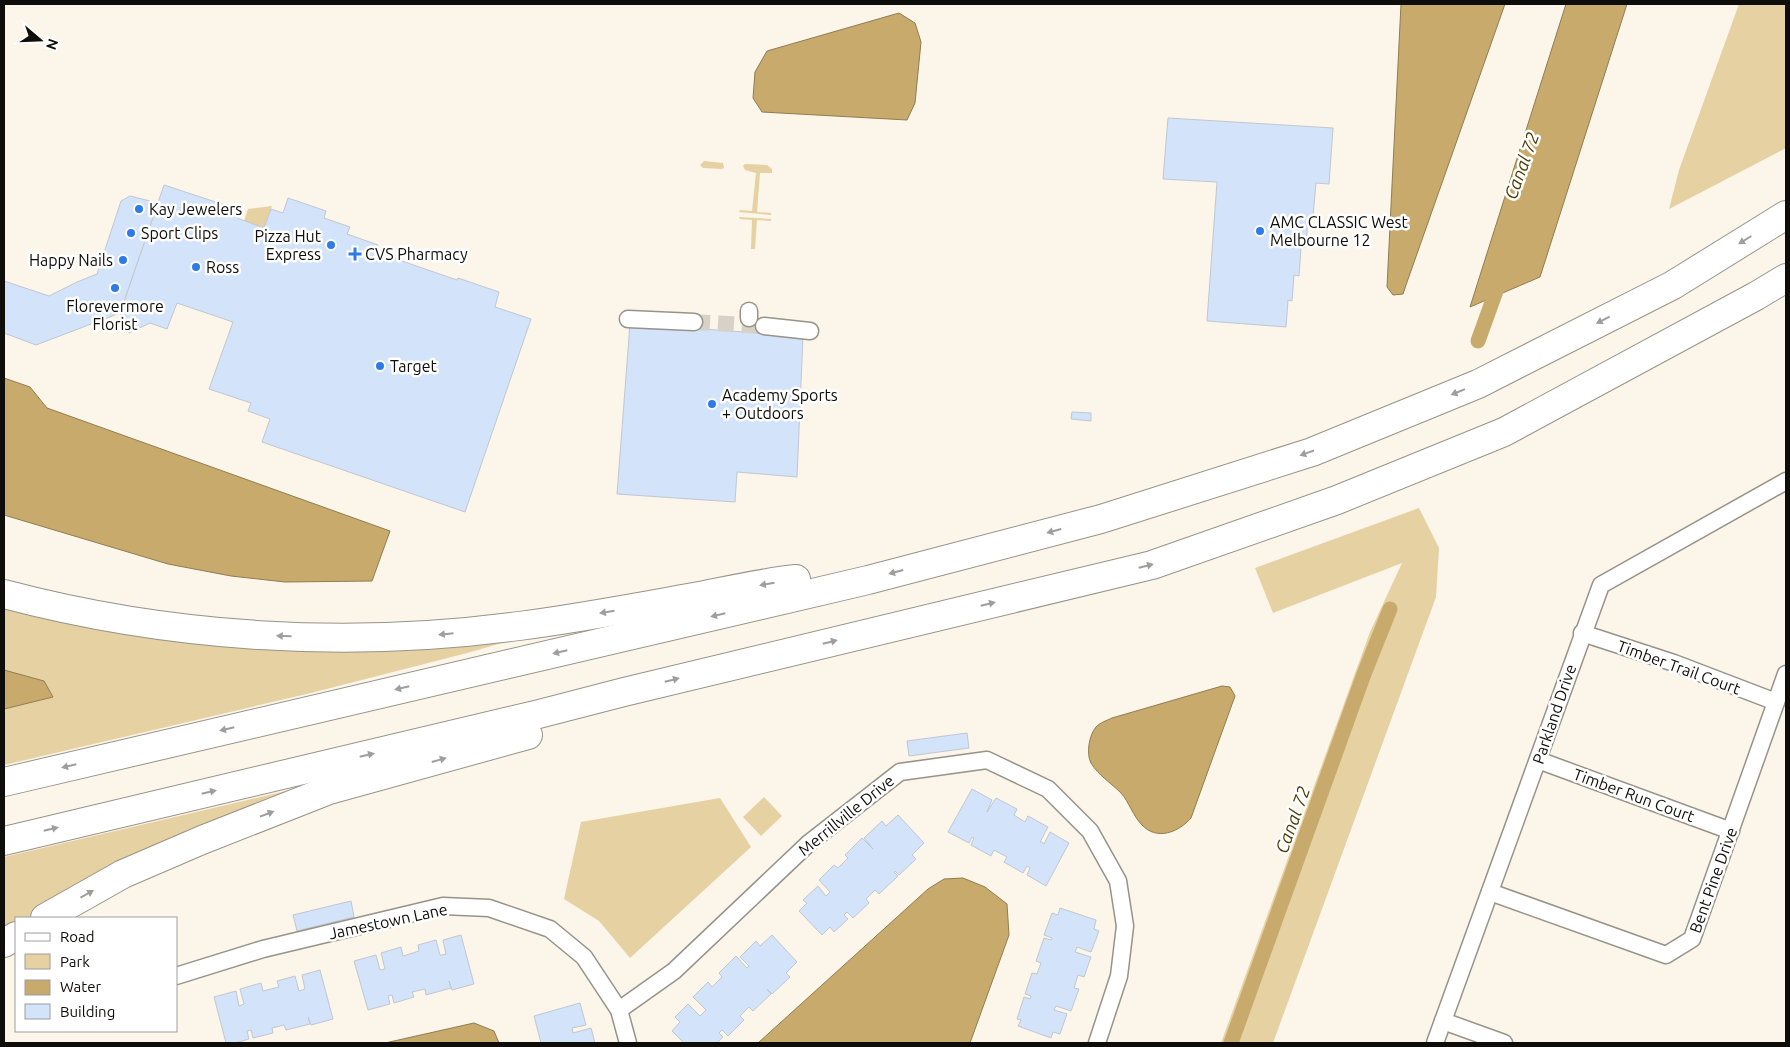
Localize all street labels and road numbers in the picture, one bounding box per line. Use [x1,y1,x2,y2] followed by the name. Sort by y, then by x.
[1615,636,1744,698] street label: Timber Trail Court
[1529,662,1579,766] street label: Parkland Drive
[1571,765,1698,825] street label: Timber Run Court
[795,771,897,859] street label: Merrillville Drive
[1686,825,1740,935] street label: Bent Pine Drive
[327,900,449,942] street label: Jamestown Lane

